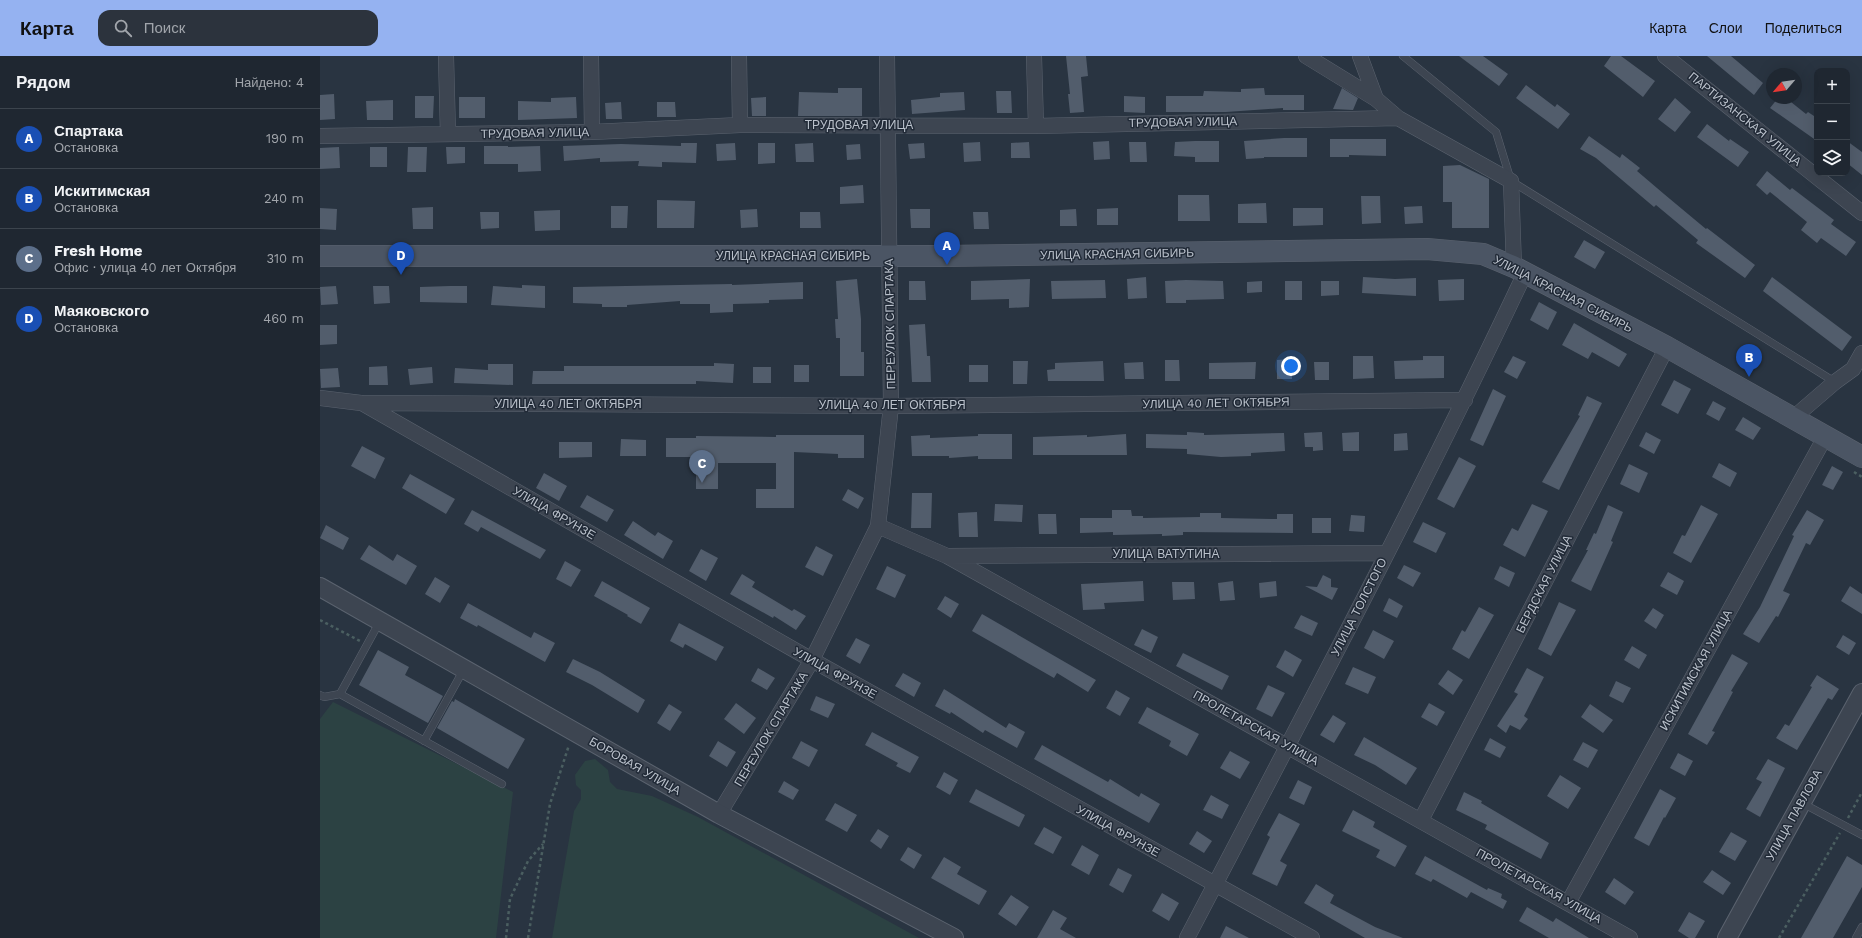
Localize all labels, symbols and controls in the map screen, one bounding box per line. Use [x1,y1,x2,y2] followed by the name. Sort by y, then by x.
[98,10,378,46] search box
[20,17,74,40] text: Карта
[112,17,134,39] icon: search
[144,19,185,37] text: Поиск
[1649,20,1687,36] text: Карта
[1709,20,1743,36] text: Слои
[1765,20,1842,36] text: Поделиться
[1766,68,1802,104] north arrow
[1814,68,1850,176] map controls
[1814,68,1850,104] button: +
[1686,69,1804,169] street label: ПАРТИЗАНСКАЯ УЛИЦА
[16,72,71,92] text: Рядом
[235,75,304,90] text: Найдено: 4
[1814,104,1850,140] button: −
[1129,114,1237,130] street label: ТРУДОВАЯ УЛИЦА
[805,118,913,132] street label: ТРУДОВАЯ УЛИЦА
[54,122,123,140] text: Спартака
[481,125,589,141] street label: ТРУДОВАЯ УЛИЦА
[25,131,33,146] text: A
[266,131,304,146] text: 190 m
[54,140,118,155] text: Остановка
[1814,140,1850,176] button: layers
[54,182,150,200] text: Искитимская
[25,191,33,206] text: B
[264,191,304,206] text: 240 m
[54,200,118,215] text: Остановка
[934,232,960,265] pin: A
[54,242,142,260] text: Fresh Home
[388,242,414,275] pin: D
[1040,246,1194,262] street label: УЛИЦА КРАСНАЯ СИБИРЬ
[716,249,870,263] street label: УЛИЦА КРАСНАЯ СИБИРЬ
[25,251,33,266] text: C
[266,251,304,266] text: 310 m
[1491,253,1635,335] street label: УЛИЦА КРАСНАЯ СИБИРЬ
[882,258,898,390] street label: ПЕРЕУЛОК СПАРТАКА
[54,260,236,275] text: Офис · улица 40 лет Октября
[54,302,149,320] text: Маяковского
[24,311,34,326] text: D
[263,311,304,326] text: 460 m
[54,320,118,335] text: Остановка
[1736,344,1762,377] pin: B
[1281,356,1301,376] your location
[1142,395,1290,411] street label: УЛИЦА 40 ЛЕТ ОКТЯБРЯ
[494,397,642,411] street label: УЛИЦА 40 ЛЕТ ОКТЯБРЯ
[818,398,966,412] street label: УЛИЦА 40 ЛЕТ ОКТЯБРЯ
[689,450,715,483] pin: C
[510,484,598,542] street label: УЛИЦА ФРУНЗЕ
[1513,533,1575,635] street label: БЕРДСКАЯ УЛИЦА
[1113,547,1219,561] street label: УЛИЦА ВАТУТИНА
[1328,556,1390,658] street label: УЛИЦА ТОЛСТОГО
[1657,607,1735,733] street label: ИСКИТИМСКАЯ УЛИЦА
[791,644,879,702] street label: УЛИЦА ФРУНЗЕ
[731,669,811,789] street label: ПЕРЕУЛОК СПАРТАКА
[1191,688,1321,768] street label: ПРОЛЕТАРСКАЯ УЛИЦА
[587,734,683,798] street label: БОРОВАЯ УЛИЦА
[1763,767,1825,863] street label: УЛИЦА ПАВЛОВА
[1074,802,1162,860] street label: УЛИЦА ФРУНЗЕ
[1474,846,1604,926] street label: ПРОЛЕТАРСКАЯ УЛИЦА

